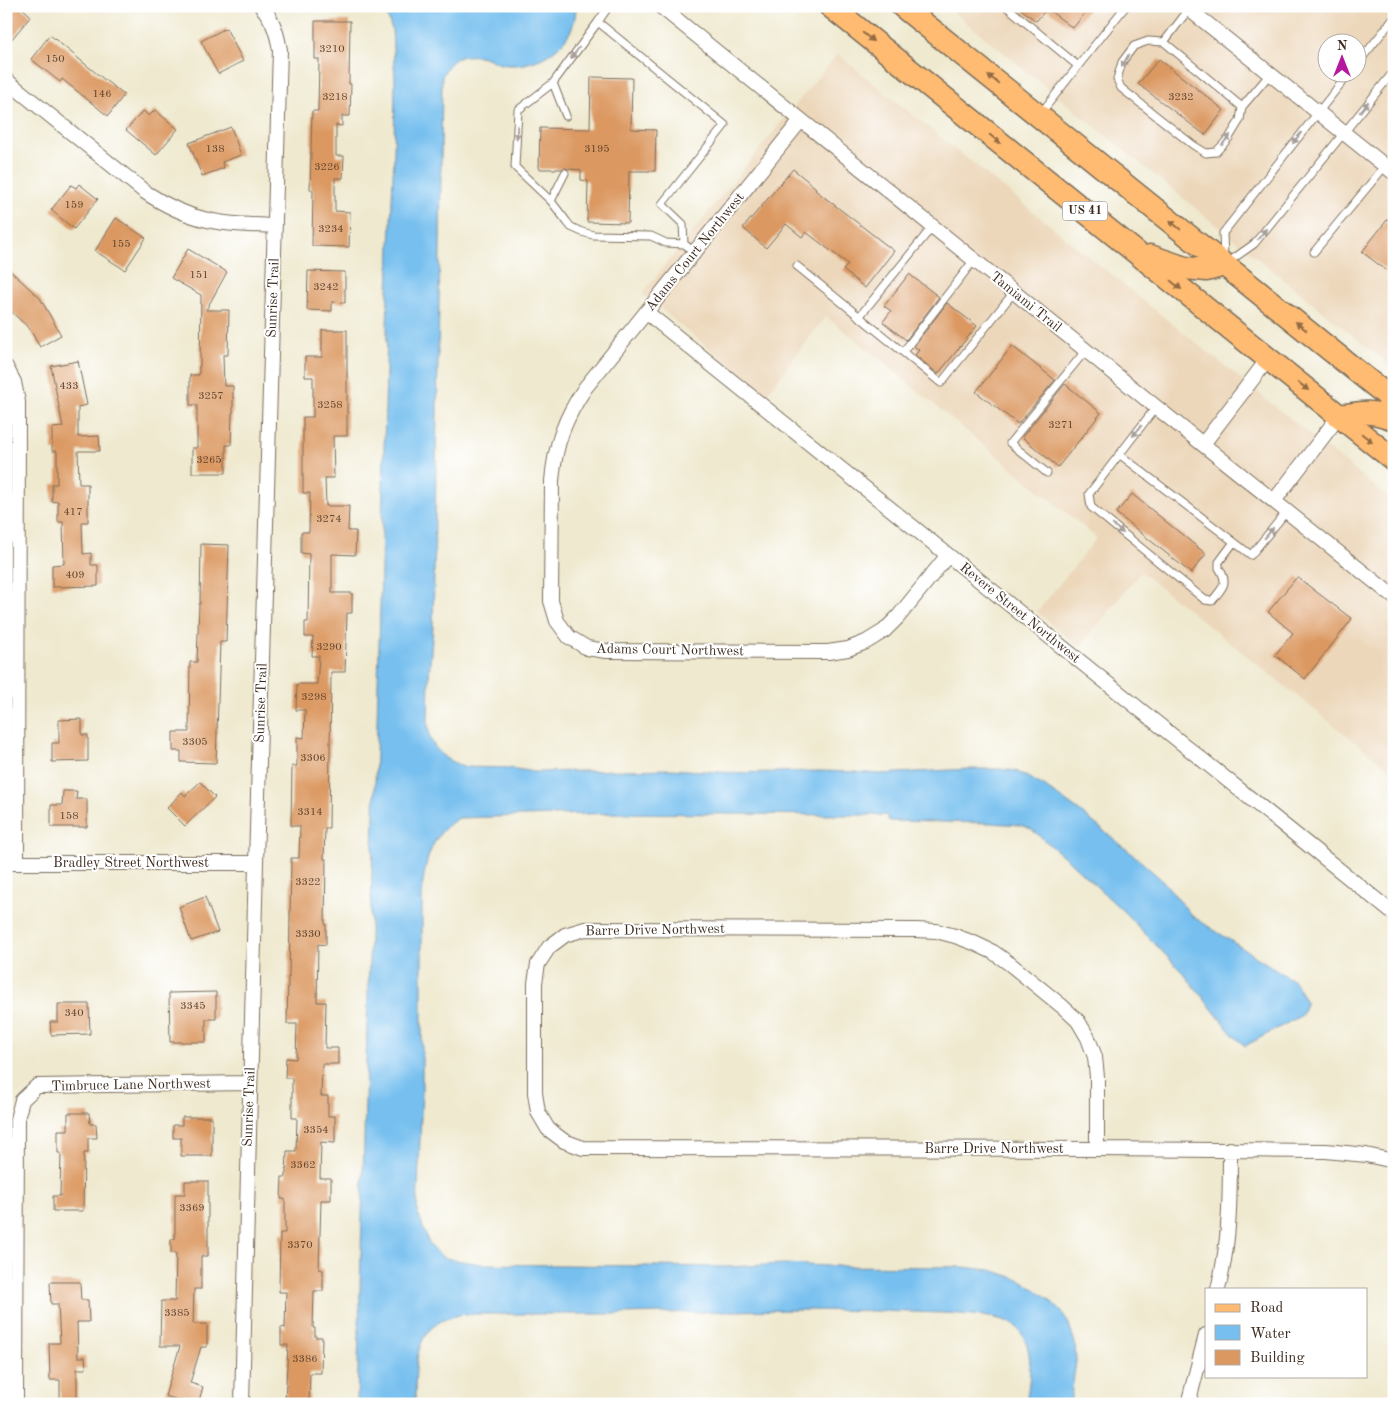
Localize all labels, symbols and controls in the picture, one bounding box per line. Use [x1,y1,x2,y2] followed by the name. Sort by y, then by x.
[861,31,874,42] one-way arrow
[1318,32,1368,82] north arrow
[1337,39,1348,53] text: N
[319,44,345,55] house number: 3210
[570,46,581,59] one-way arrow
[45,54,65,65] house number: 150
[1120,54,1129,67] one-way arrow
[987,74,1000,85] one-way arrow
[92,89,112,100] house number: 146
[322,92,348,103] house number: 3218
[1168,92,1194,103] house number: 3232
[1358,102,1370,114] one-way arrow
[512,124,520,140] one-way arrow
[1292,131,1303,144] one-way arrow
[988,133,1001,144] one-way arrow
[1221,134,1232,147] one-way arrow
[205,144,225,155] house number: 138
[584,144,610,155] house number: 3195
[314,162,340,173] house number: 3226
[643,190,747,314] street label: Adams Court Northwest
[64,200,84,211] house number: 159
[1062,202,1108,220] road number: US 41
[1169,219,1182,230] one-way arrow
[318,224,344,235] house number: 3234
[1257,228,1268,241] one-way arrow
[111,239,131,250] house number: 155
[265,258,281,338] street label: Sunrise Trail
[988,269,1064,335] street label: Tamiami Trail
[189,270,209,281] house number: 151
[1169,279,1182,290] one-way arrow
[313,282,339,293] house number: 3242
[1295,321,1308,332] one-way arrow
[59,381,79,392] house number: 433
[1296,381,1309,392] one-way arrow
[198,391,224,402] house number: 3257
[317,400,343,411] house number: 3258
[1048,420,1074,431] house number: 3271
[1132,424,1143,437] one-way arrow
[1360,432,1373,443] one-way arrow
[196,455,222,466] house number: 3265
[63,507,83,518] house number: 417
[316,514,342,525] house number: 3274
[1111,524,1124,535] one-way arrow
[1264,527,1275,540] one-way arrow
[957,560,1083,666] street label: Revere Street Northwest
[65,570,85,581] house number: 409
[316,642,342,653] house number: 3290
[596,642,744,658] street label: Adams Court Northwest
[253,663,269,743] street label: Sunrise Trail
[301,692,327,703] house number: 3298
[182,737,208,748] house number: 3305
[300,753,326,764] house number: 3306
[297,807,323,818] house number: 3314
[59,811,79,822] house number: 158
[53,856,209,870] street label: Bradley Street Northwest
[295,877,321,888] house number: 3322
[585,922,725,938] street label: Barre Drive Northwest
[295,929,321,940] house number: 3330
[180,1001,206,1012] house number: 3345
[64,1008,84,1019] house number: 340
[241,1067,257,1147] street label: Sunrise Trail
[51,1077,211,1093] street label: Timbruce Lane Northwest
[303,1125,329,1136] house number: 3354
[924,1142,1064,1156] street label: Barre Drive Northwest
[290,1160,316,1171] house number: 3362
[179,1203,205,1214] house number: 3369
[287,1240,313,1251] house number: 3370
[1205,1288,1368,1378] legend
[1250,1301,1284,1316] text: Road
[164,1308,190,1319] house number: 3385
[1250,1327,1291,1342] text: Water
[1250,1351,1305,1366] text: Building
[292,1354,318,1365] house number: 3386

